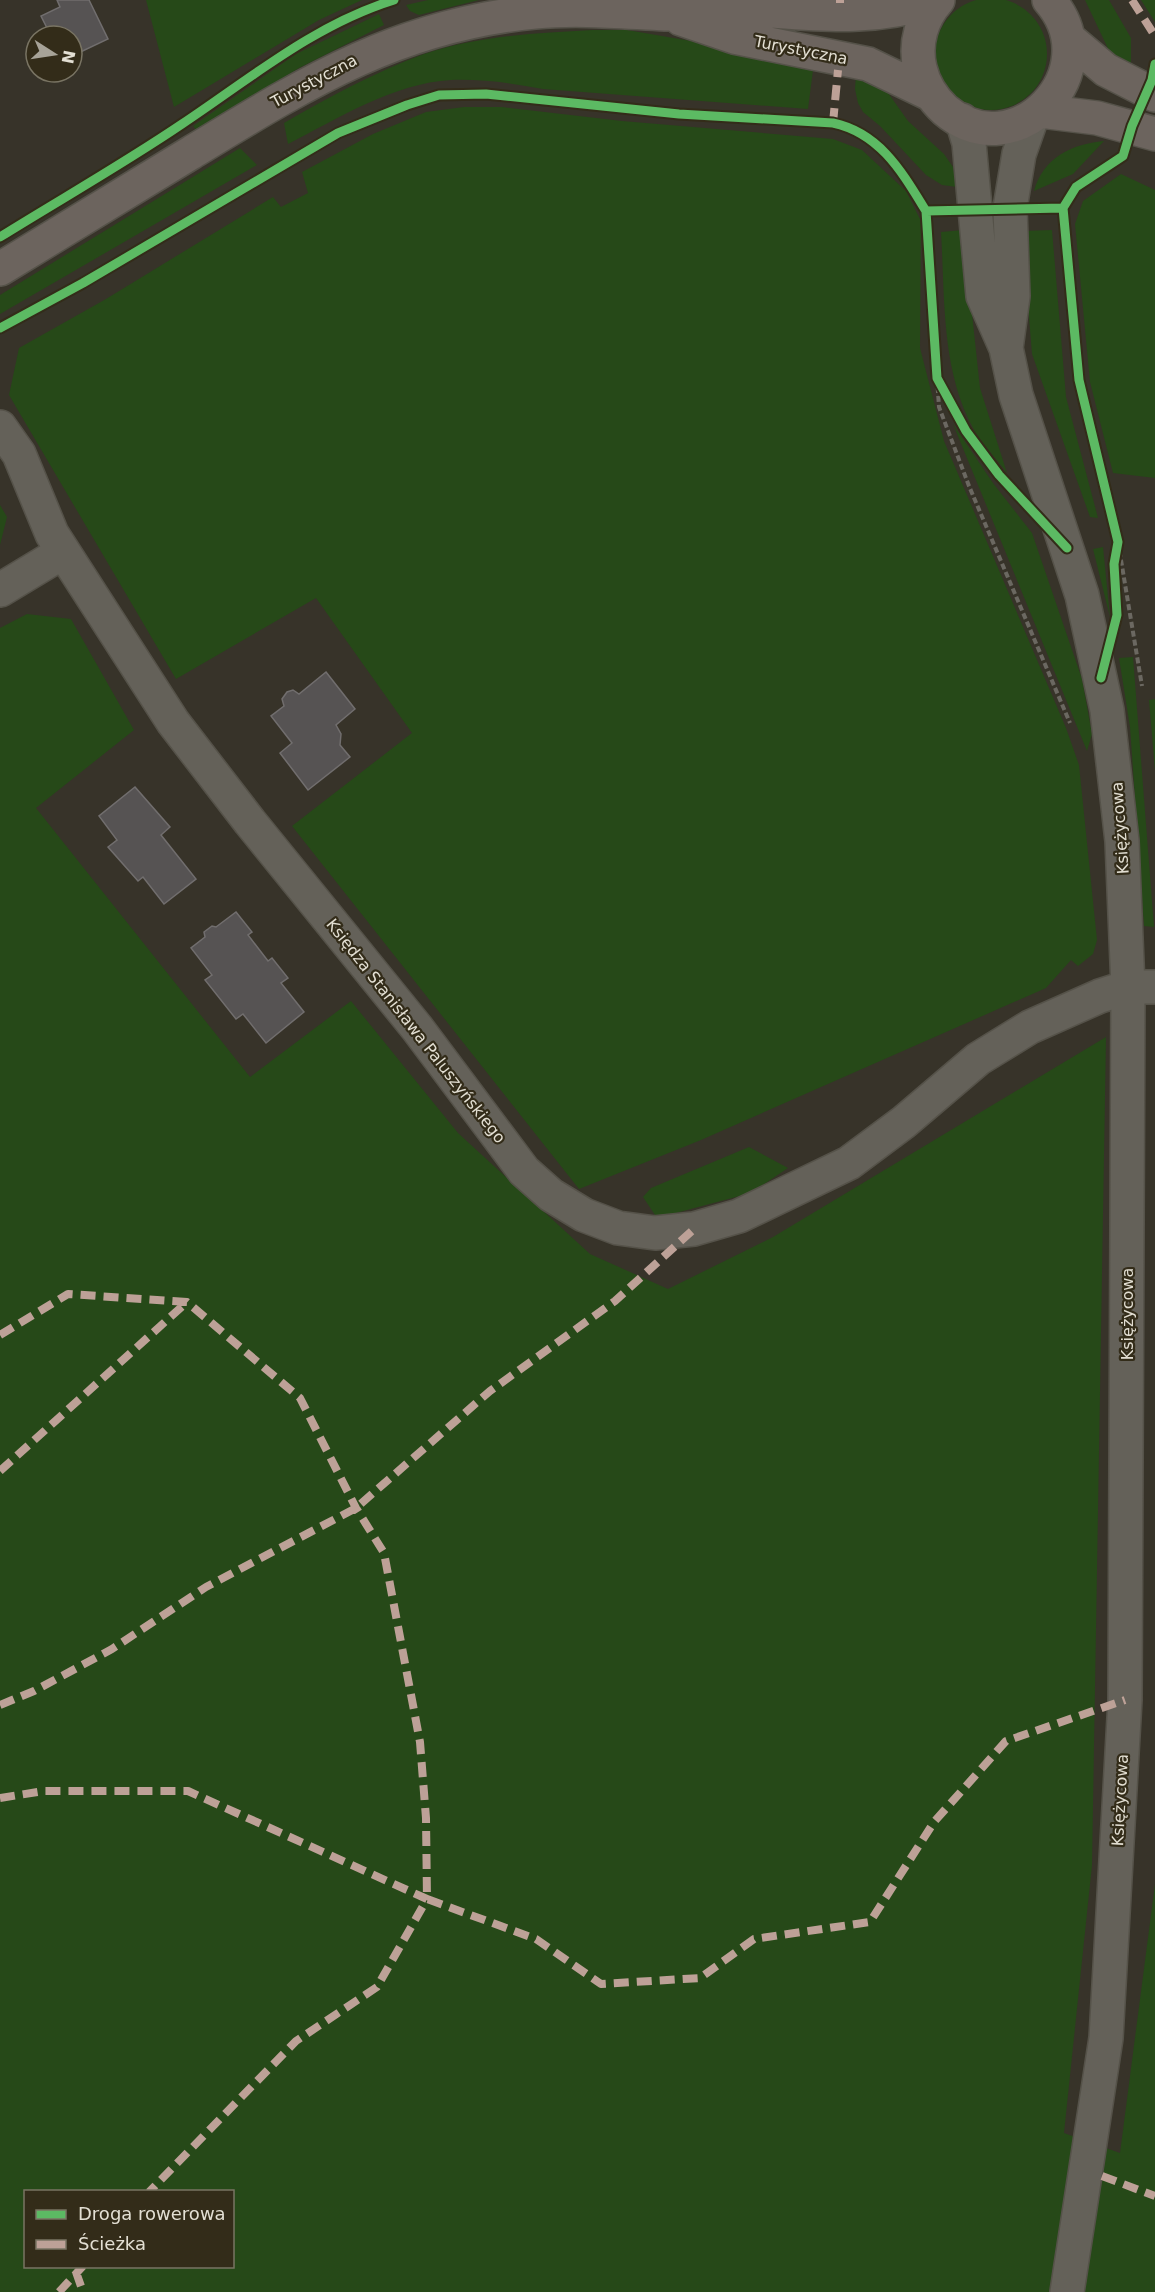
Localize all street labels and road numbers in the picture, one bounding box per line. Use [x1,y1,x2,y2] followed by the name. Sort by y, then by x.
[752,31,849,68] street label: Turystyczna
[267,50,360,112] street label: Turystyczna
[1107,781,1133,875] street label: Księżycowa
[322,915,510,1147] street label: Księdza Stanisława Paluszyńskiego
[1118,1268,1137,1360] street label: Księżycowa
[1108,1753,1132,1847] street label: Księżycowa

